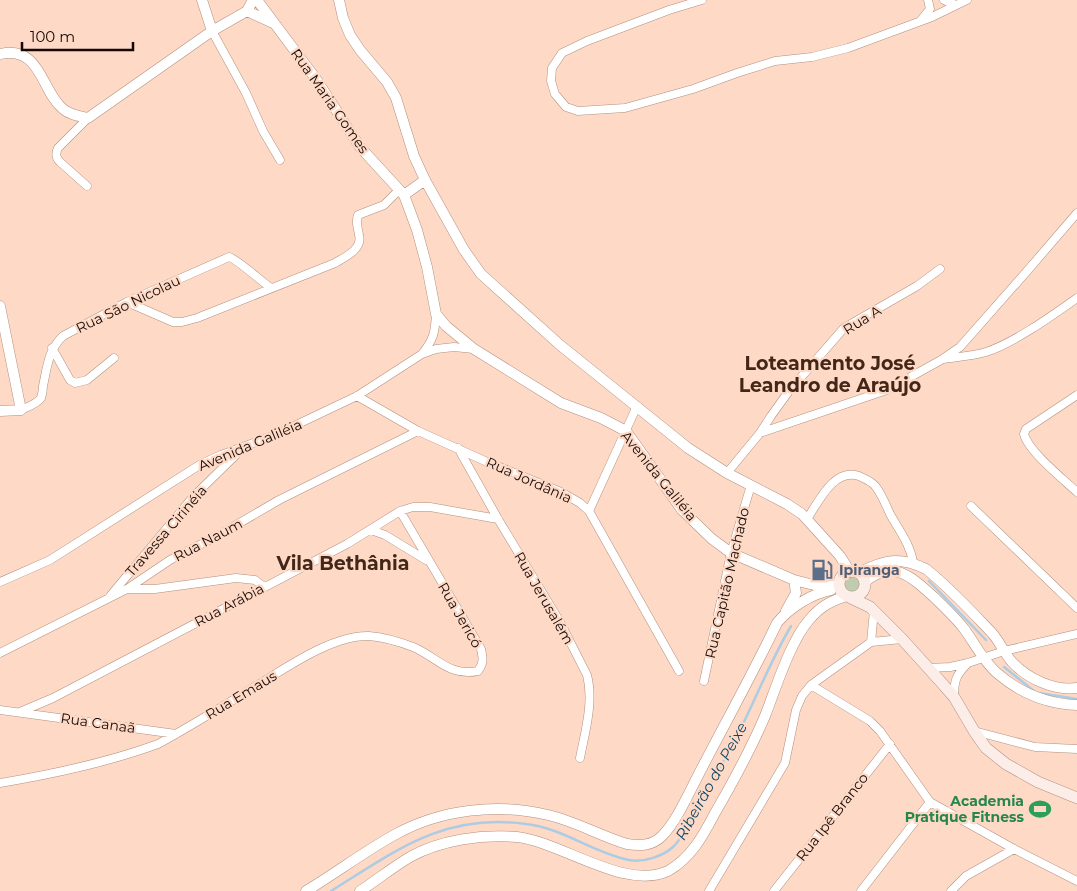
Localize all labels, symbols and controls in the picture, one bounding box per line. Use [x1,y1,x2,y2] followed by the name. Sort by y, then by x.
[22,20,134,52] scale bar
[30,27,75,46] text: 100 m
[287,45,373,157] street label: Rua Maria Gomes
[73,271,183,337] street label: Rua São Nicolau
[840,301,885,339] street label: Rua A
[739,352,921,397] district label: Loteamento José Leandro de Araújo
[195,415,305,475] street label: Avenida Galiléia
[617,427,701,525] street label: Avenida Galiléia
[483,453,575,507] street label: Rua Jordânia
[121,482,211,580] street label: Travessa Cirinéia
[701,506,753,660] street label: Rua Capitão Machado
[170,514,246,566] street label: Rua Naum
[510,548,578,648] street label: Rua Jerusalém
[276,552,409,575] district label: Vila Bethânia
[809,557,835,583] fuel station icon: Ipiranga
[839,561,900,579] place label: Ipiranga
[191,579,267,631] street label: Rua Arábia
[434,579,486,651] street label: Rua Jericó
[202,667,280,723] street label: Rua Emaus
[59,709,137,737] street label: Rua Canaã
[671,719,751,843] water label: Ribeirão do Peixe
[792,769,872,865] street label: Rua Ipê Branco
[905,792,1025,826] place label: Academia Pratique Fitness
[1027,796,1053,822] sports icon: Academia Pratique Fitness

